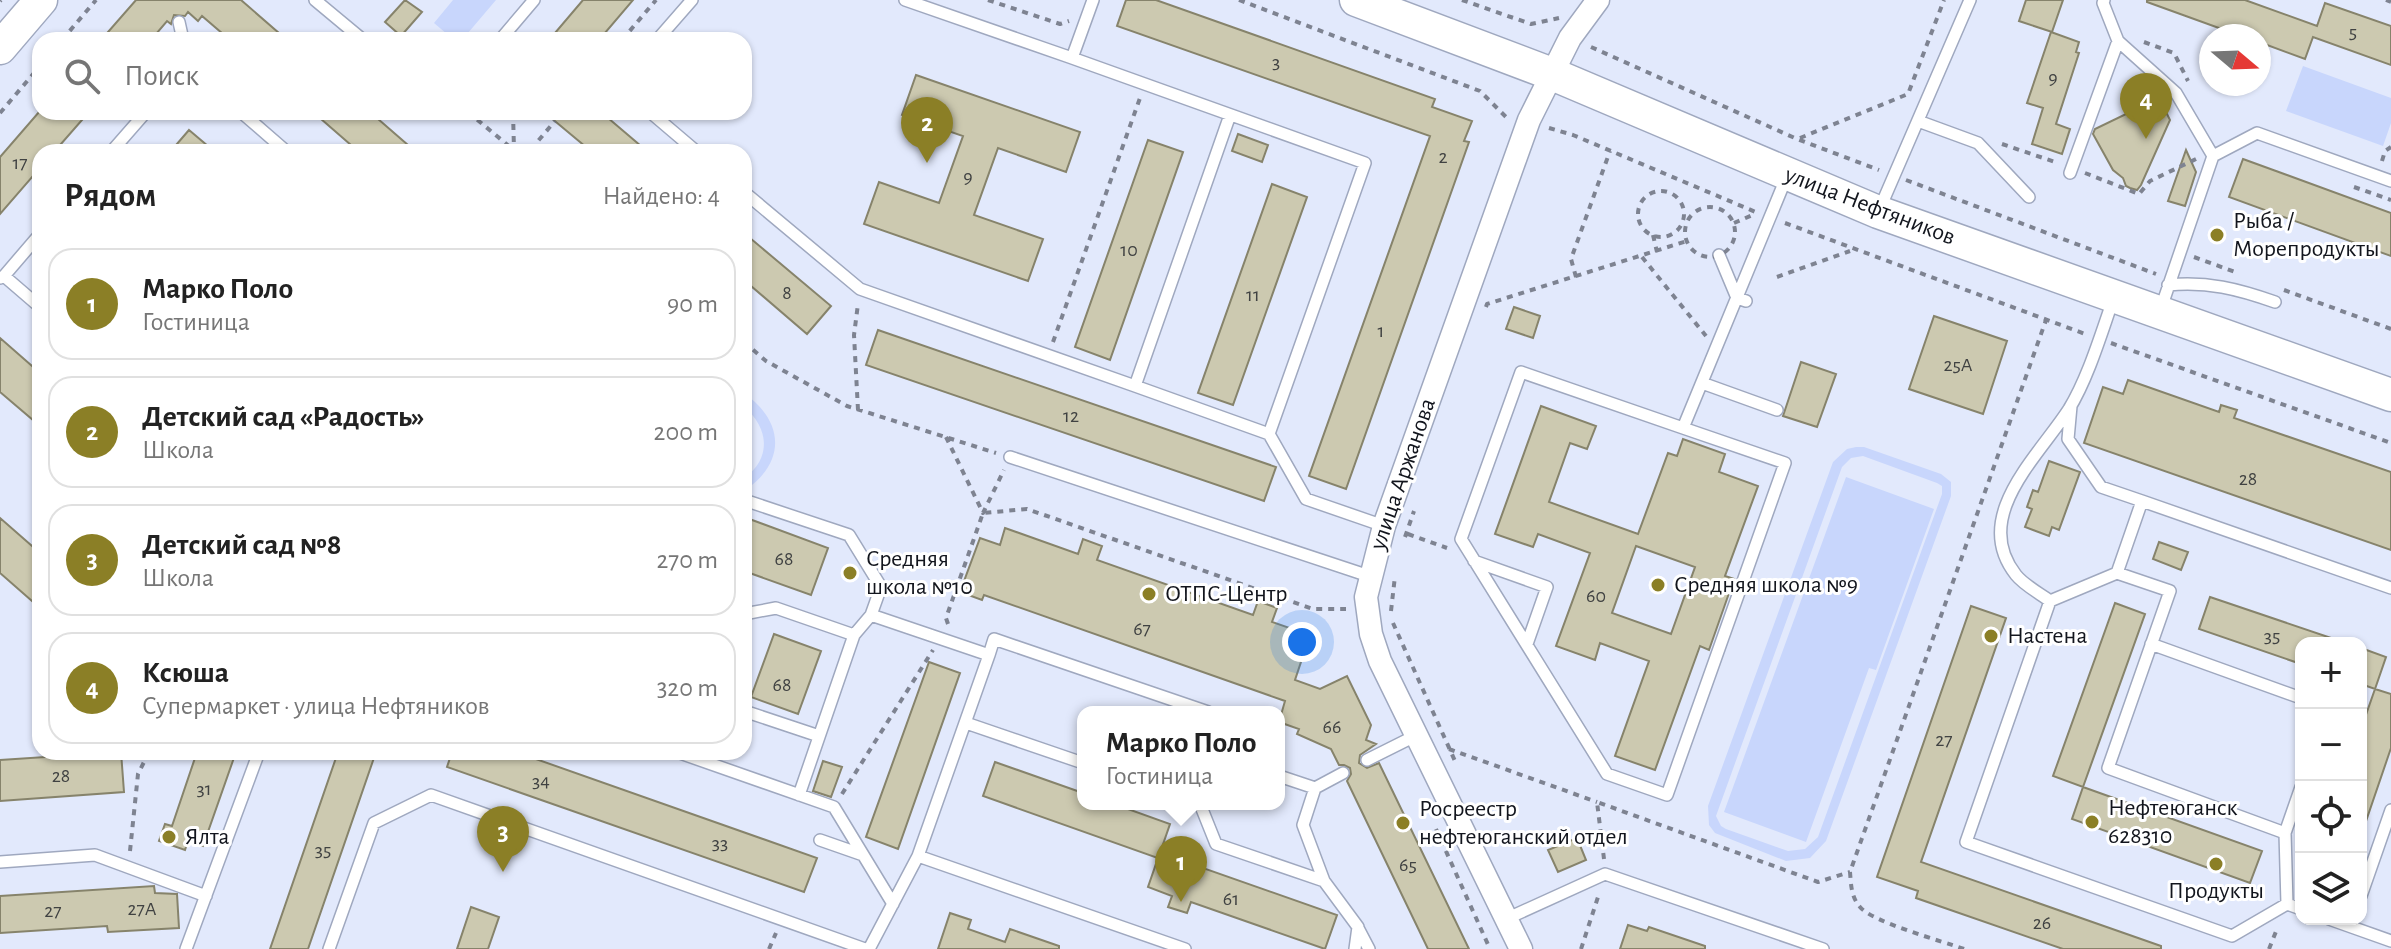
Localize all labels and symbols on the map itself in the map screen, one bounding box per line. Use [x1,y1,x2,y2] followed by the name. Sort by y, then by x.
[2349,22,2357,42] house number: 5
[2199,24,2271,96] north arrow
[1272,52,1280,72] house number: 3
[2048,68,2058,88] house number: 9
[2120,73,2172,139] pin: 4
[901,97,953,163] pin: 2
[1438,147,1448,167] house number: 2
[12,153,28,173] house number: 17
[1780,162,1959,250] street label: улица Нефтяников
[963,167,973,187] house number: 9
[2233,209,2380,261] place label: Рыба / Морепродукты
[2208,226,2226,244] marker: Рыба / Морепродукты
[1120,240,1138,260] house number: 10
[782,283,792,303] house number: 8
[1246,285,1260,305] house number: 11
[1378,321,1384,341] house number: 1
[1943,355,1973,375] house number: 25А
[1366,395,1440,554] street label: улица Аржанова
[1063,406,1079,426] house number: 12
[2239,469,2257,489] house number: 28
[866,547,973,599] place label: Средняя школа №10
[775,549,793,569] house number: 68
[841,564,859,582] marker: Средняя школа №10
[1674,573,1858,597] place label: Средняя школа №9
[1649,576,1667,594] marker: Средняя школа №9
[1165,582,1287,606] place label: ОТПС-Центр
[1140,585,1158,603] marker: ОТПС-Центр
[1586,586,1606,606] house number: 60
[1133,619,1151,639] house number: 67
[1282,622,1322,662] your location
[2007,624,2087,648] place label: Настена
[2264,626,2280,646] house number: 35
[1982,627,2000,645] marker: Настена
[773,675,791,695] house number: 68
[1323,717,1341,737] house number: 66
[1935,730,1953,750] house number: 27
[52,766,70,786] house number: 28
[532,771,550,791] house number: 34
[196,779,212,799] house number: 31
[2108,796,2238,848] place label: Нефтеюганск 628310
[1419,797,1628,849] place label: Росреестр нефтеюганский отдел
[477,806,529,872] pin: 3
[2083,813,2101,831] marker: Нефтеюганск 628310
[1394,814,1412,832] marker: Росреестр нефтеюганский отдел
[185,825,230,849] place label: Ялта
[160,828,178,846] marker: Ялта
[712,833,728,853] house number: 33
[1155,836,1207,902] pin: 1
[315,840,331,860] house number: 35
[1399,855,1417,875] house number: 65
[2207,855,2225,873] marker: Продукты
[2168,879,2264,903] place label: Продукты
[1223,889,1239,909] house number: 61
[127,899,157,919] house number: 27А
[44,901,62,921] house number: 27
[2033,913,2051,933] house number: 26

